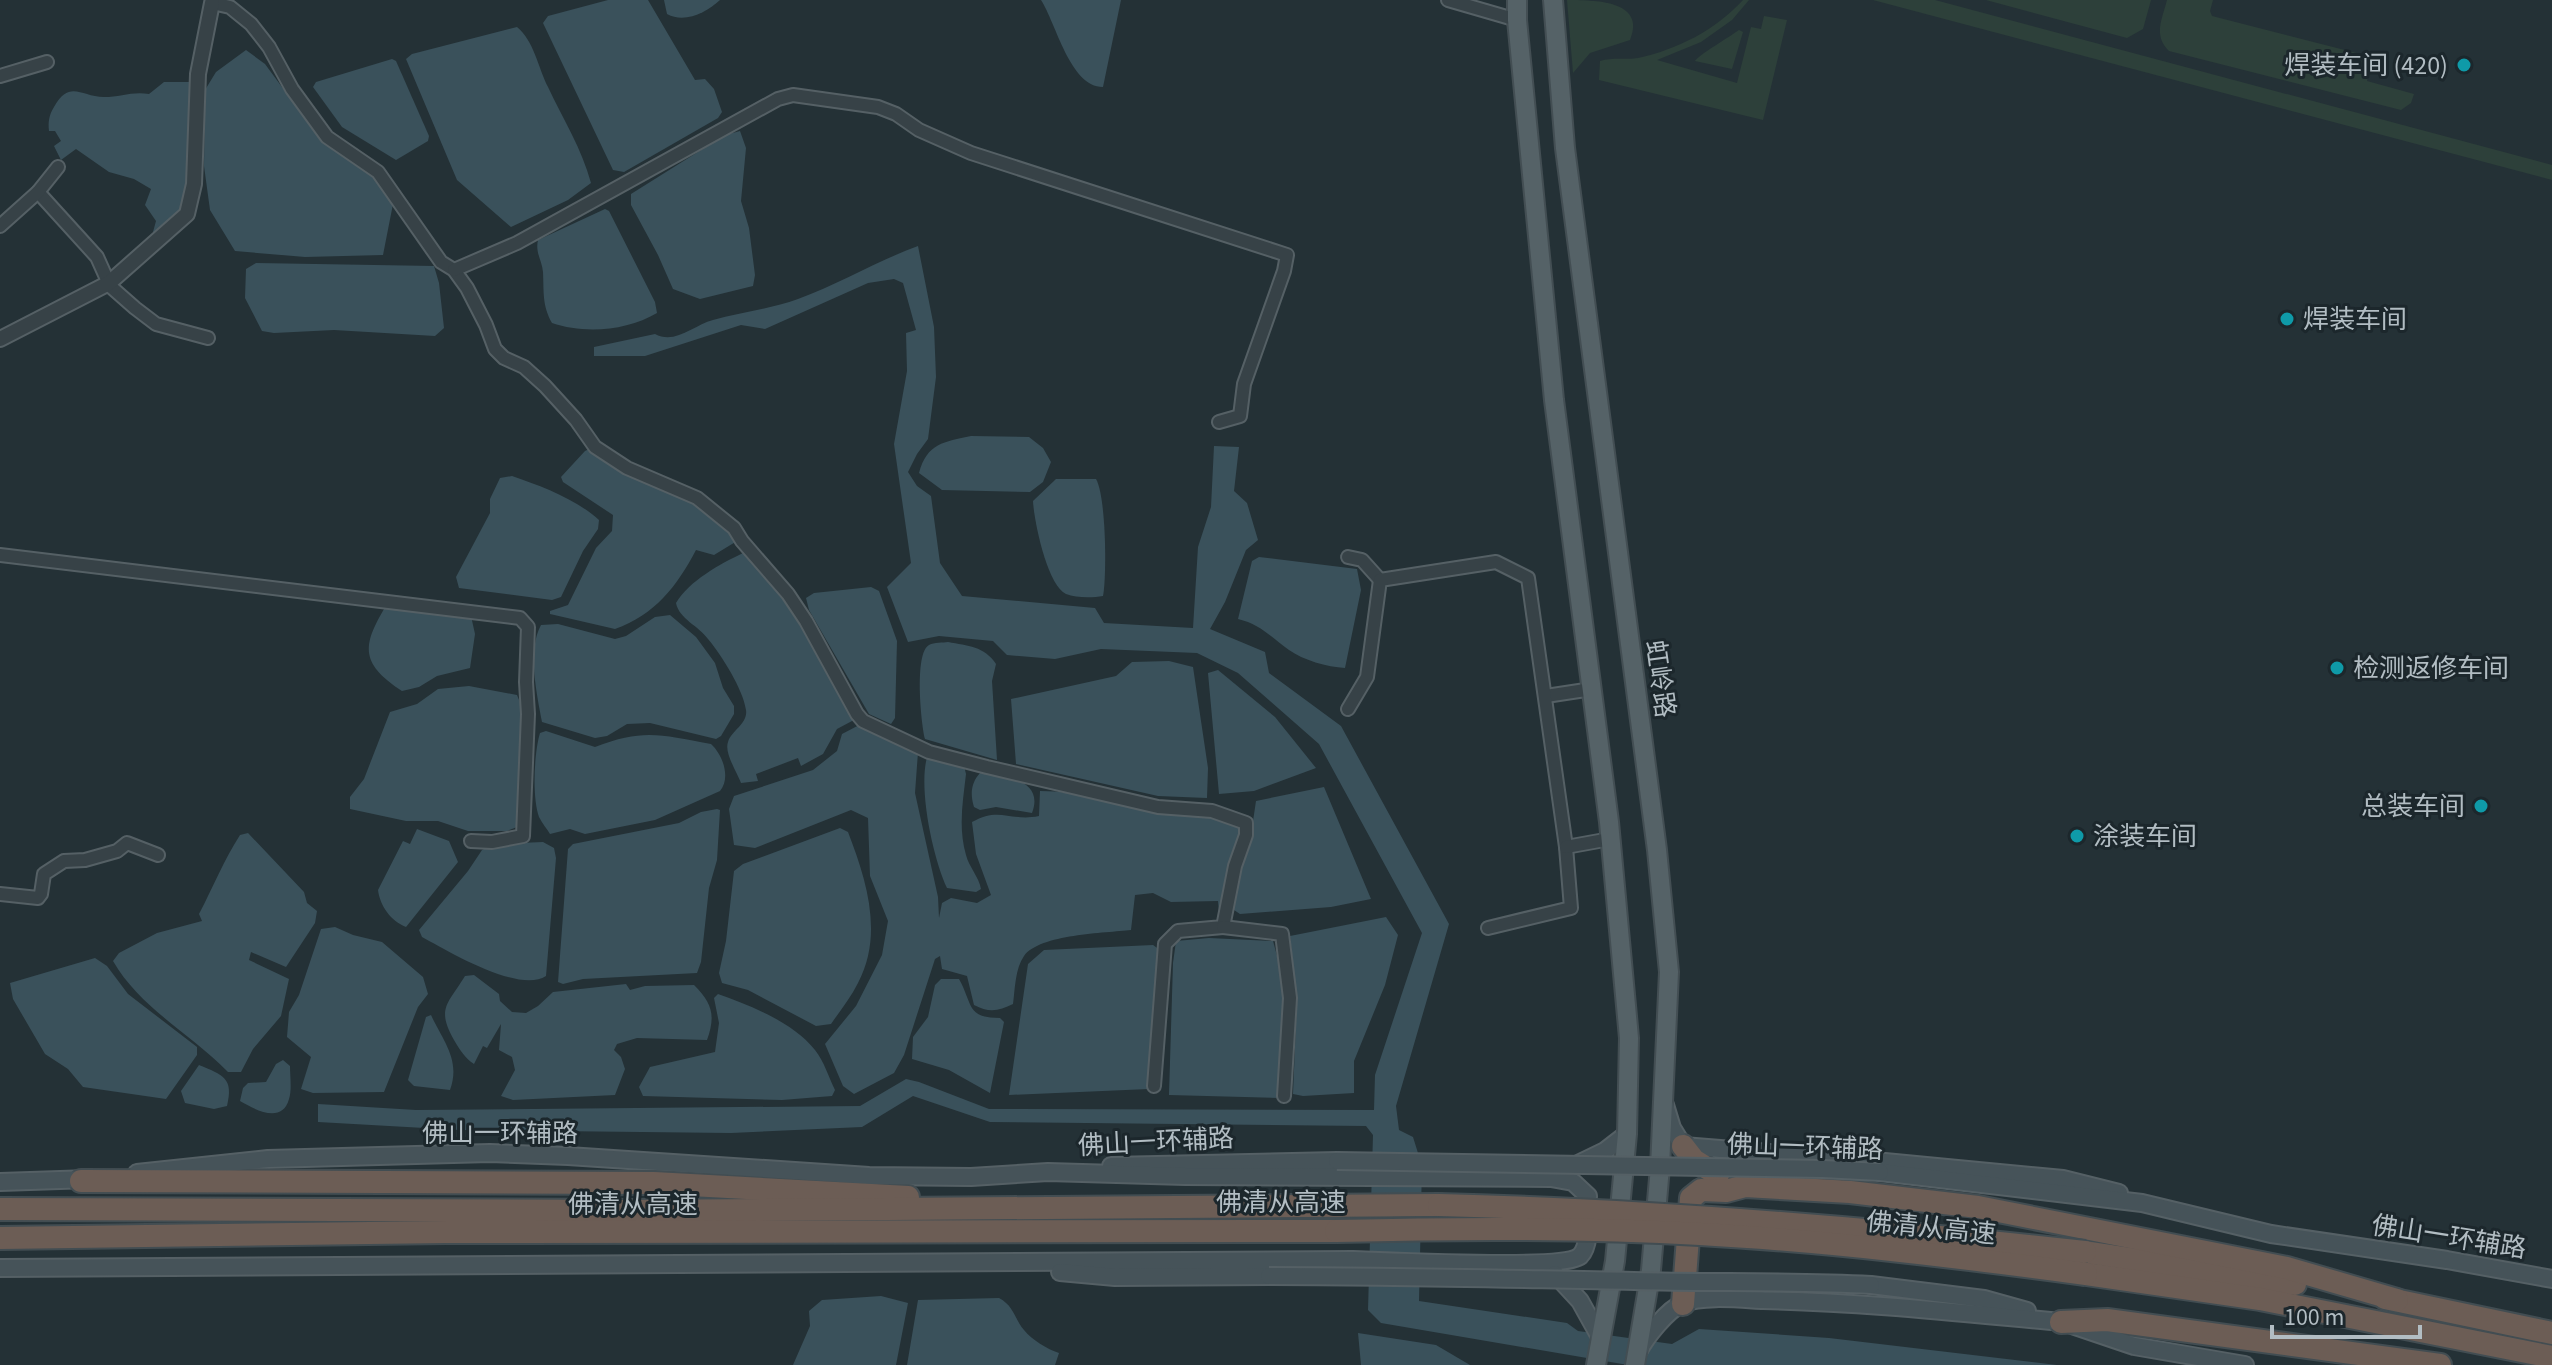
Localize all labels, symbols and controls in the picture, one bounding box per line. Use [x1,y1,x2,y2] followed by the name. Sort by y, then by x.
[2284,47,2448,84] place label: 焊装车间 (420)
[2455,56,2473,74] marker: 焊装车间 (420)
[2303,301,2407,338] place label: 焊装车间
[2278,310,2296,328] marker: 焊装车间
[1636,638,1684,720] street label: 虹岭路
[2353,650,2509,687] place label: 检测返修车间
[2328,659,2346,677] marker: 检测返修车间
[2361,788,2465,825] place label: 总装车间
[2472,797,2490,815] marker: 总装车间
[2093,818,2197,855] place label: 涂装车间
[2068,827,2086,845] marker: 涂装车间
[422,1115,578,1152] street label: 佛山一环辅路
[1077,1119,1235,1165] street label: 佛山一环辅路
[1726,1126,1884,1168] street label: 佛山一环辅路
[1216,1184,1346,1221] street label: 佛清从高速
[568,1186,698,1223] street label: 佛清从高速
[1864,1203,1998,1253] street label: 佛清从高速
[2369,1207,2529,1267] street label: 佛山一环辅路
[2272,1289,2420,1339] scale bar
[2284,1300,2344,1335] text: 100 m

